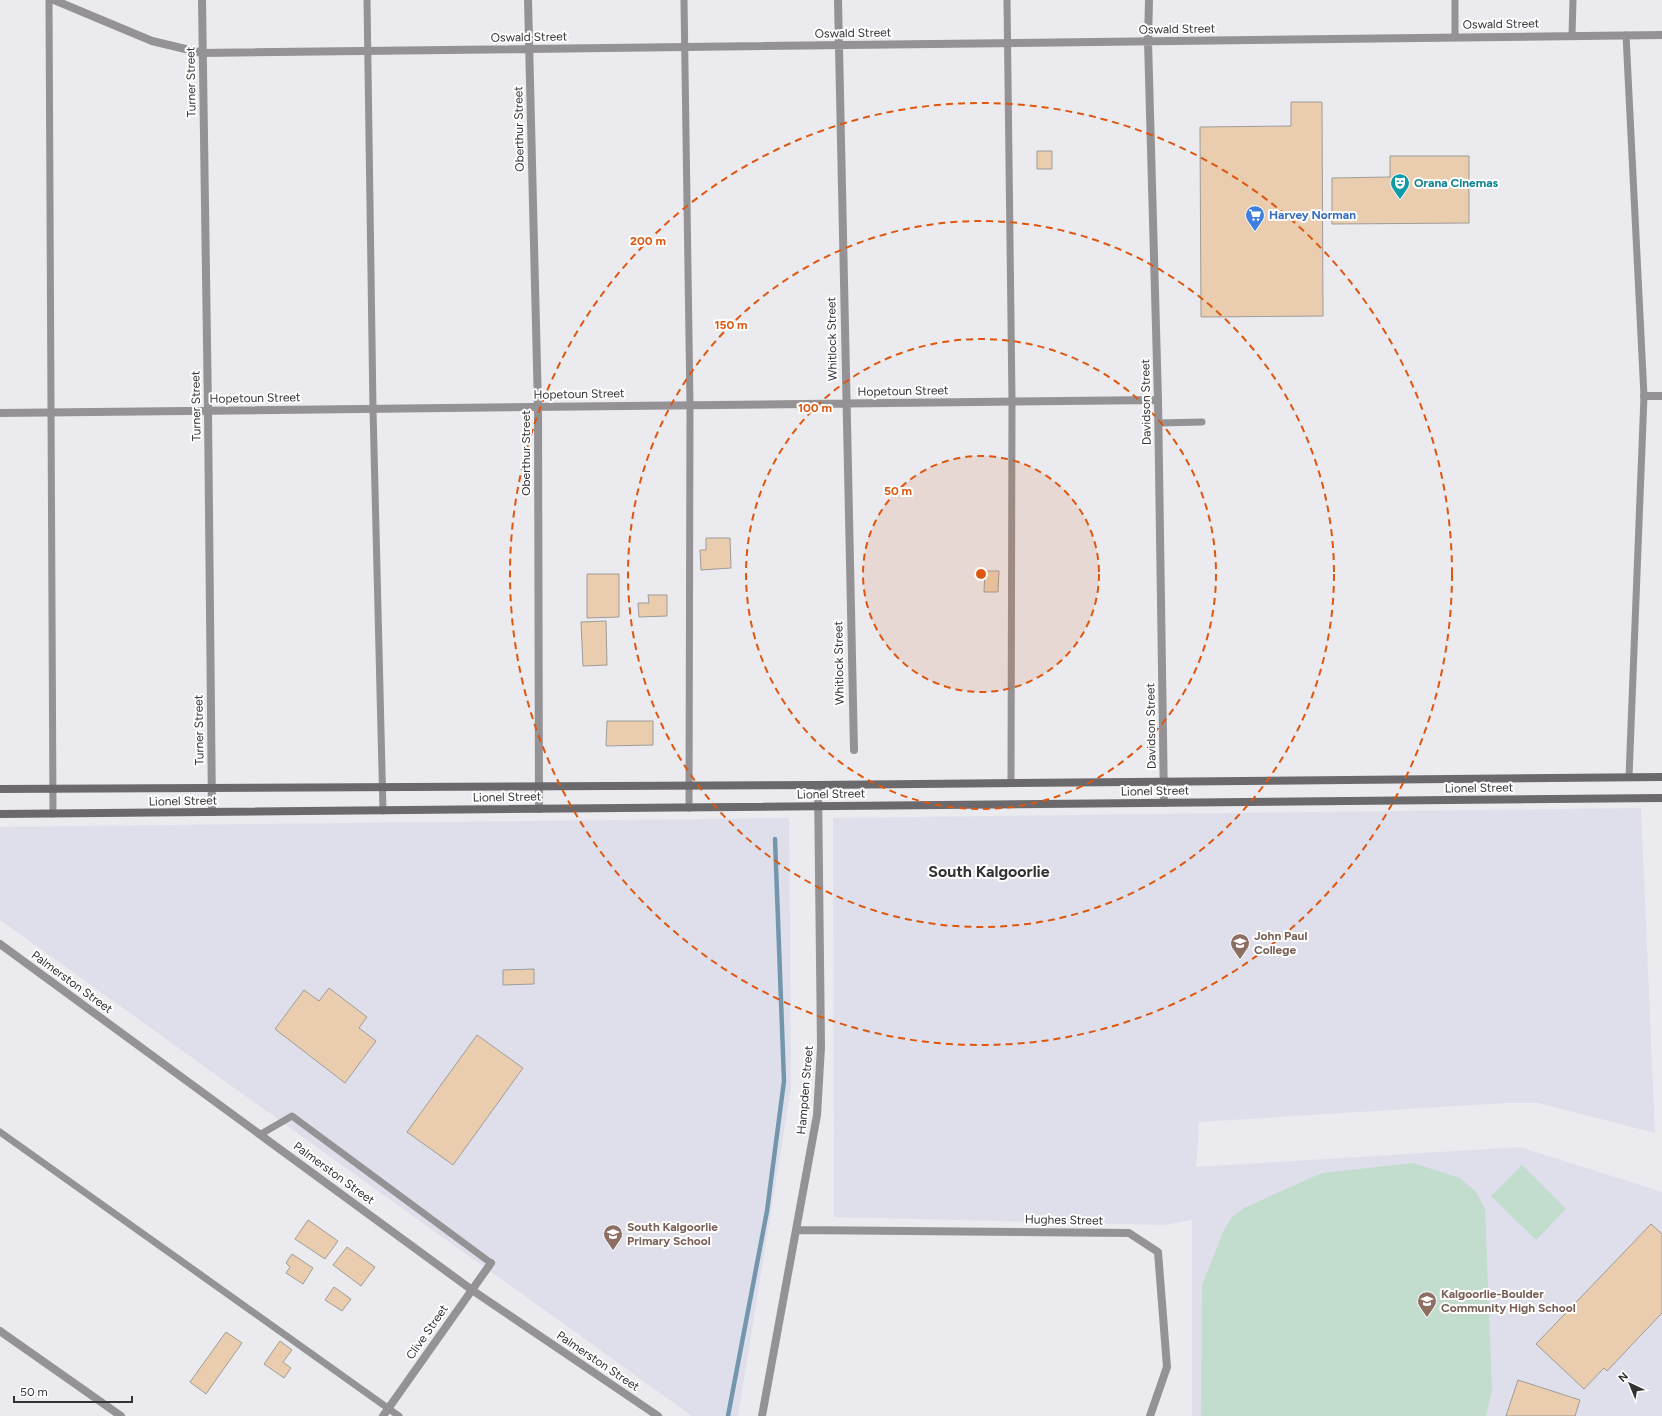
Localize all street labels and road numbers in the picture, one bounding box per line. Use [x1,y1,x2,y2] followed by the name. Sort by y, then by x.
[1463,16,1540,32] street label: Oswald Street
[1139,21,1216,37] street label: Oswald Street
[815,25,892,41] street label: Oswald Street
[491,29,568,45] street label: Oswald Street
[183,46,199,117] street label: Turner Street
[511,86,527,172] street label: Oberthur Street
[824,296,840,381] street label: Whitlock Street
[1138,358,1154,445] street label: Davidson Street
[188,370,204,441] street label: Turner Street
[857,383,949,399] street label: Hopetoun Street
[533,386,625,402] street label: Hopetoun Street
[209,390,301,406] street label: Hopetoun Street
[519,410,533,496] street label: Oberthur Street
[831,620,847,705] street label: Whitlock Street
[1143,682,1159,769] street label: Davidson Street
[191,694,207,765] street label: Turner Street
[1445,780,1514,796] street label: Lionel Street
[1121,783,1190,799] street label: Lionel Street
[797,786,866,802] street label: Lionel Street
[473,789,542,805] street label: Lionel Street
[149,793,218,809] street label: Lionel Street
[29,948,116,1016] street label: Palmerston Street
[794,1044,816,1135] street label: Hampden Street
[291,1139,378,1207] street label: Palmerston Street
[1025,1212,1104,1228] street label: Hughes Street
[403,1302,451,1362] street label: Clive Street
[554,1328,642,1394] street label: Palmerston Street

